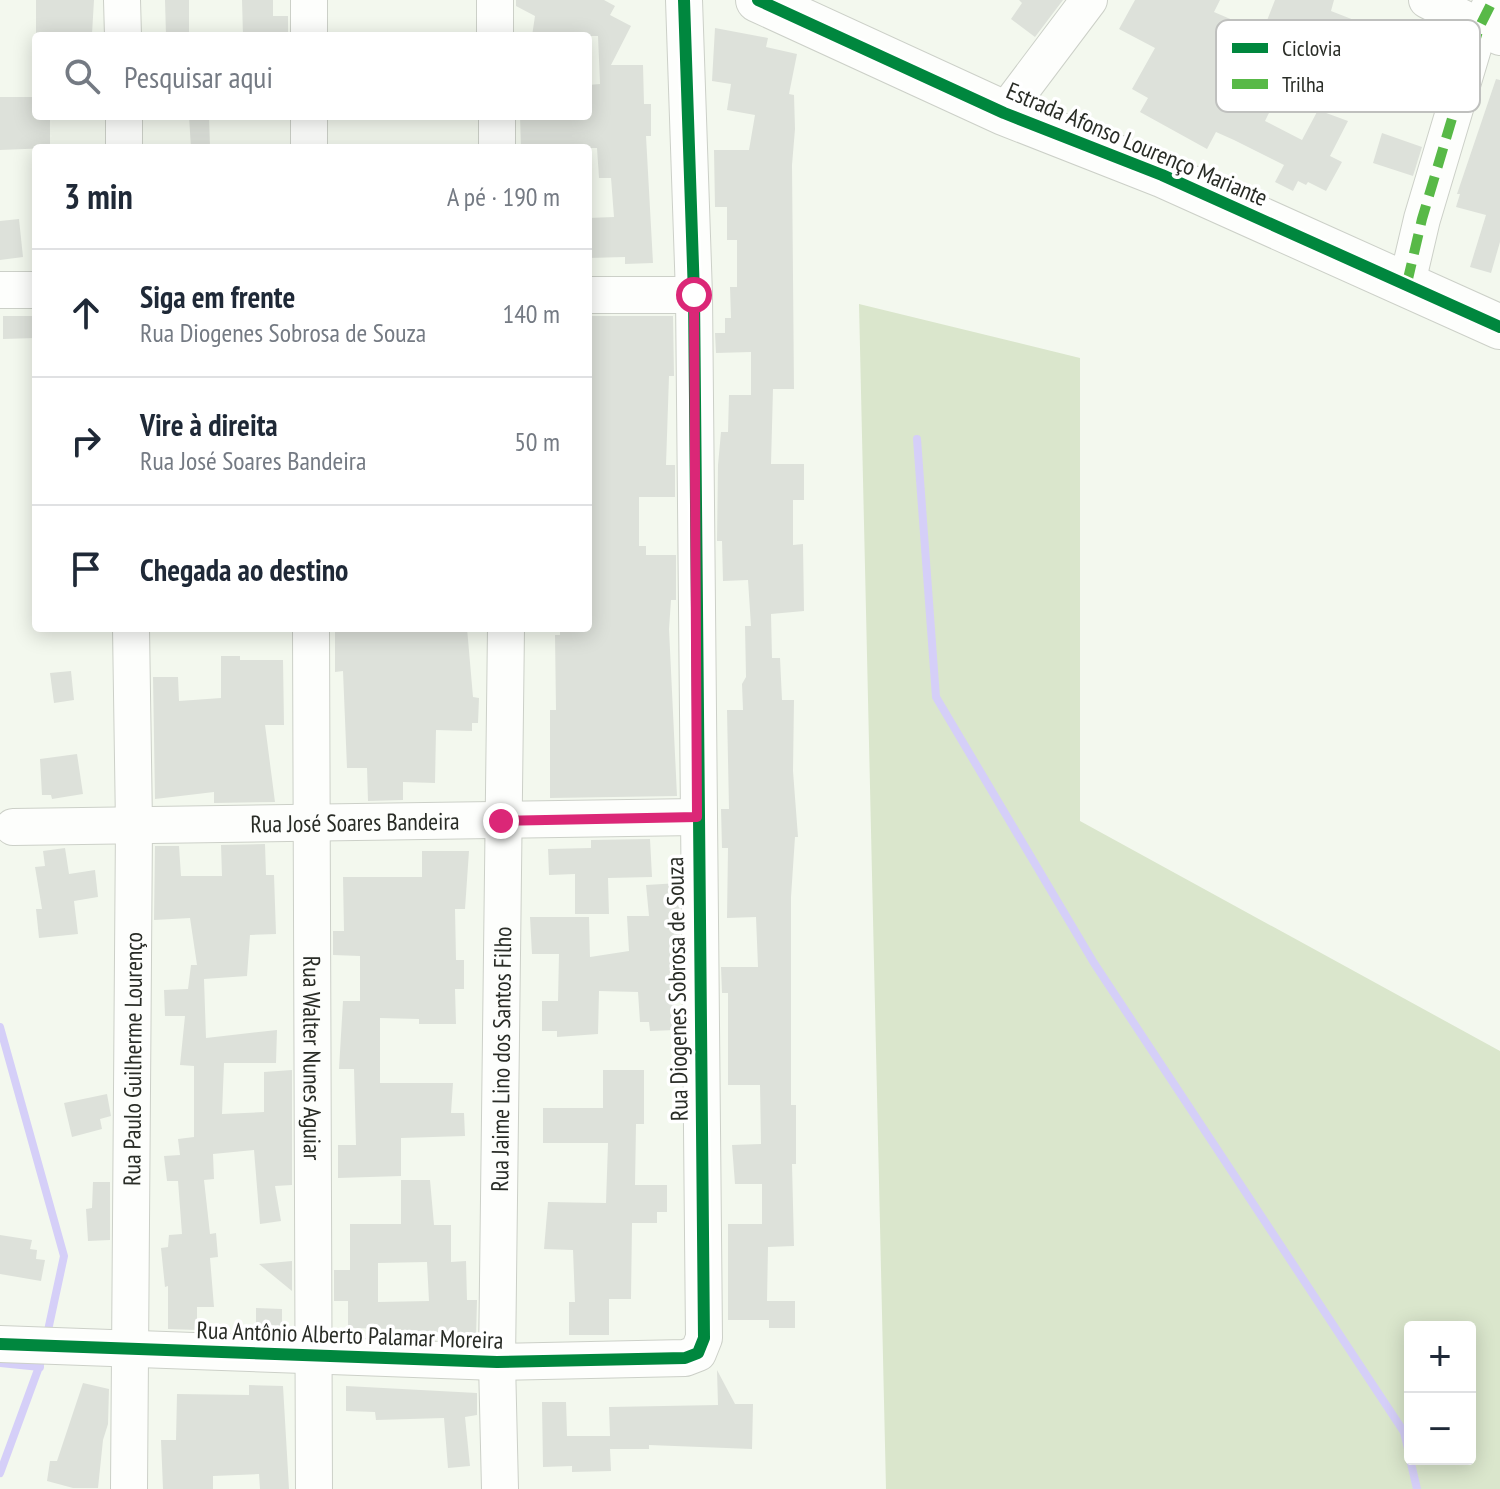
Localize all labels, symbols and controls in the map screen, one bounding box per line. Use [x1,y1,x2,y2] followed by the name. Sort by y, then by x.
[1216,20,1480,112] legend
[32,32,592,120] search box
[1282,34,1341,62] text: Ciclovia
[60,54,104,98] icon: search
[124,57,273,96] text: Pesquisar aqui
[1282,70,1324,98] text: Trilha
[1002,75,1272,213] street label: Estrada Afonso Lourenço Mariante
[64,174,133,218] text: 3 min
[447,180,560,213] text: A pé · 190 m
[140,277,295,316] text: Siga em frente
[676,277,712,313] route start
[64,291,108,335] icon: ahead
[502,297,560,330] text: 140 m
[140,316,426,349] text: Rua Diogenes Sobrosa de Souza
[140,405,278,444] text: Vire à direita
[64,419,108,463] icon: right
[514,425,560,458] text: 50 m
[140,444,366,477] text: Rua José Soares Bandeira
[64,547,108,591] icon: arrive
[140,550,348,589] text: Chegada ao destino
[483,803,519,839] route end
[250,805,460,839] street label: Rua José Soares Bandeira
[659,857,695,1121] street label: Rua Diogenes Sobrosa de Souza
[484,926,518,1192] street label: Rua Jaime Lino dos Santos Filho
[116,932,149,1186] street label: Rua Paulo Guilherme Lourenço
[297,956,328,1161] street label: Rua Walter Nunes Aguiar
[196,1314,504,1356] street label: Rua Antônio Alberto Palamar Moreira
[1404,1321,1476,1465] map controls
[1404,1321,1476,1393] button: +
[1404,1393,1476,1465] button: −

